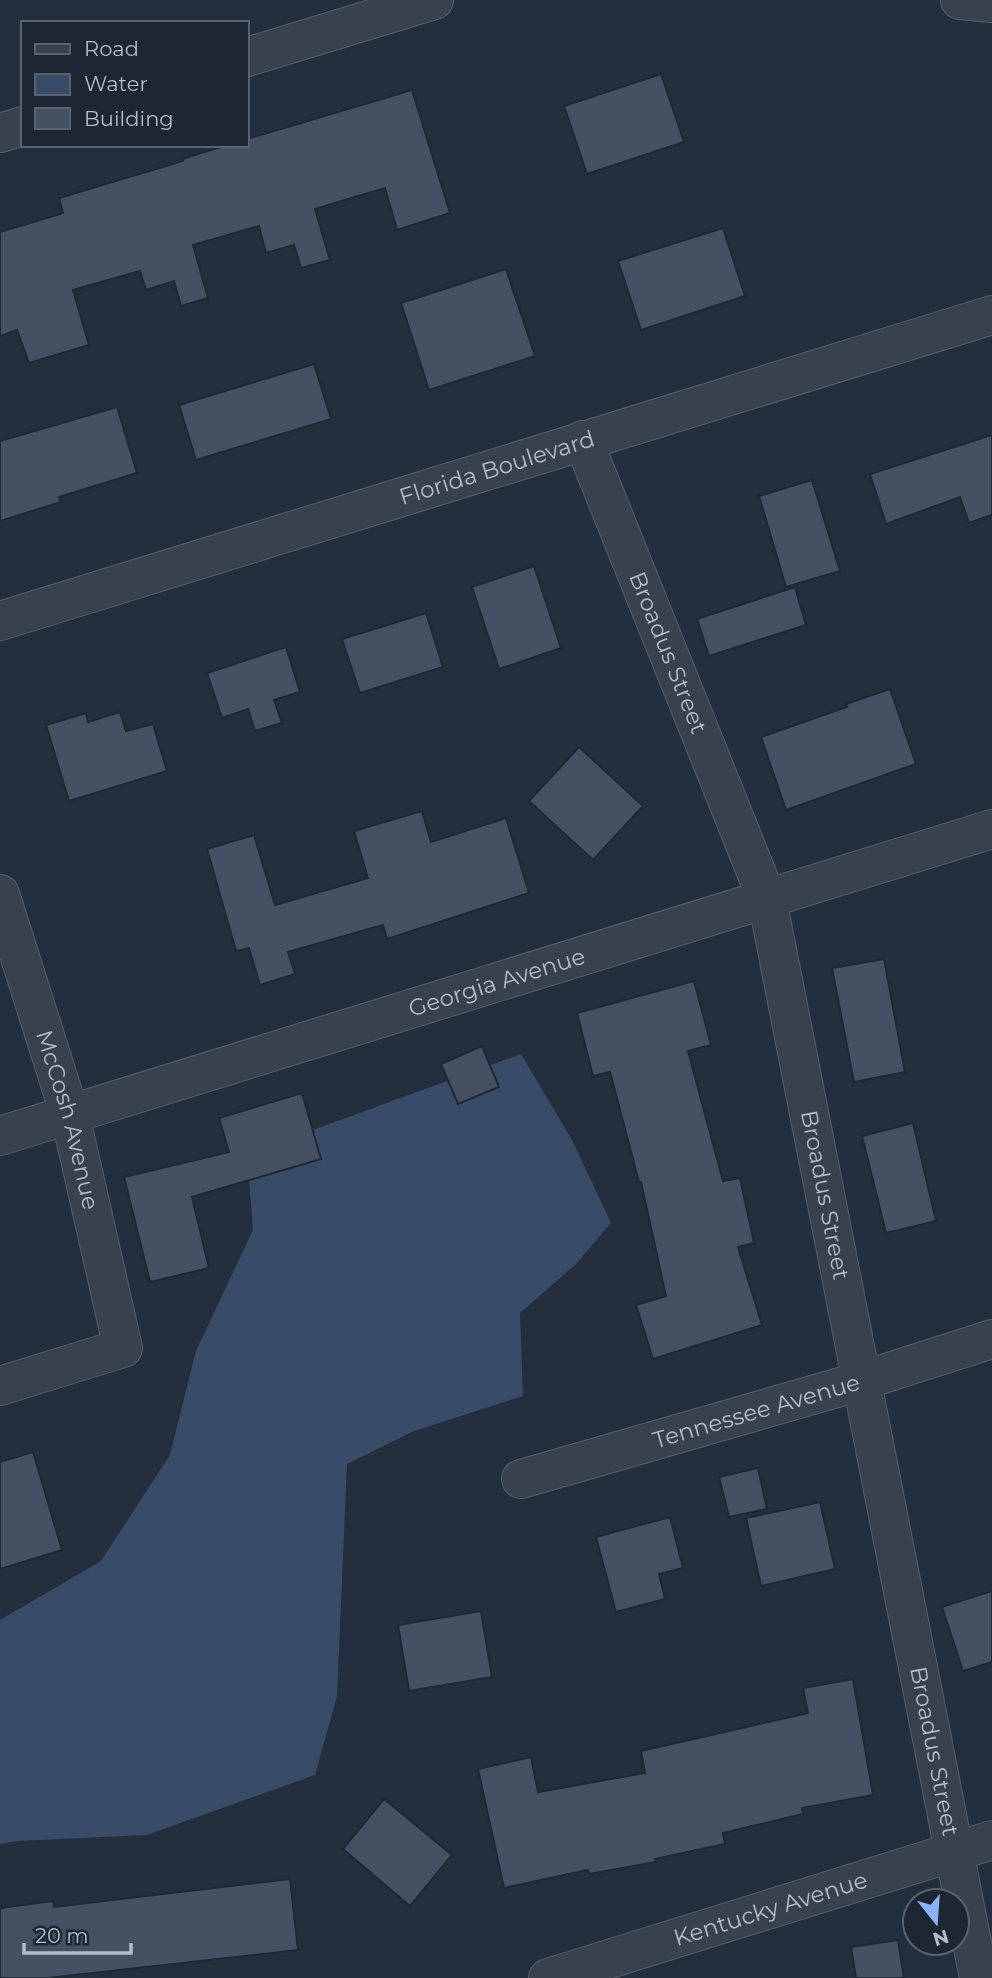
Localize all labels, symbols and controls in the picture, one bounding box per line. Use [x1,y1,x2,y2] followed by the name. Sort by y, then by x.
[21,21,248,147] legend
[84,36,139,61] text: Road
[84,71,148,96] text: Water
[84,106,174,131] text: Building
[396,424,598,511] street label: Florida Boulevard
[623,567,713,738] street label: Broadus Street
[405,942,589,1023] street label: Georgia Avenue
[30,1027,105,1212] street label: McCosh Avenue
[795,1108,855,1282] street label: Broadus Street
[650,1368,863,1454] street label: Tennessee Avenue
[904,1664,965,1838] street label: Broadus Street
[670,1866,871,1952] street label: Kentucky Avenue
[901,1887,971,1957] north arrow
[24,1912,131,1956] scale bar
[35,1923,89,1948] text: 20 m
[930,1925,952,1951] text: N

